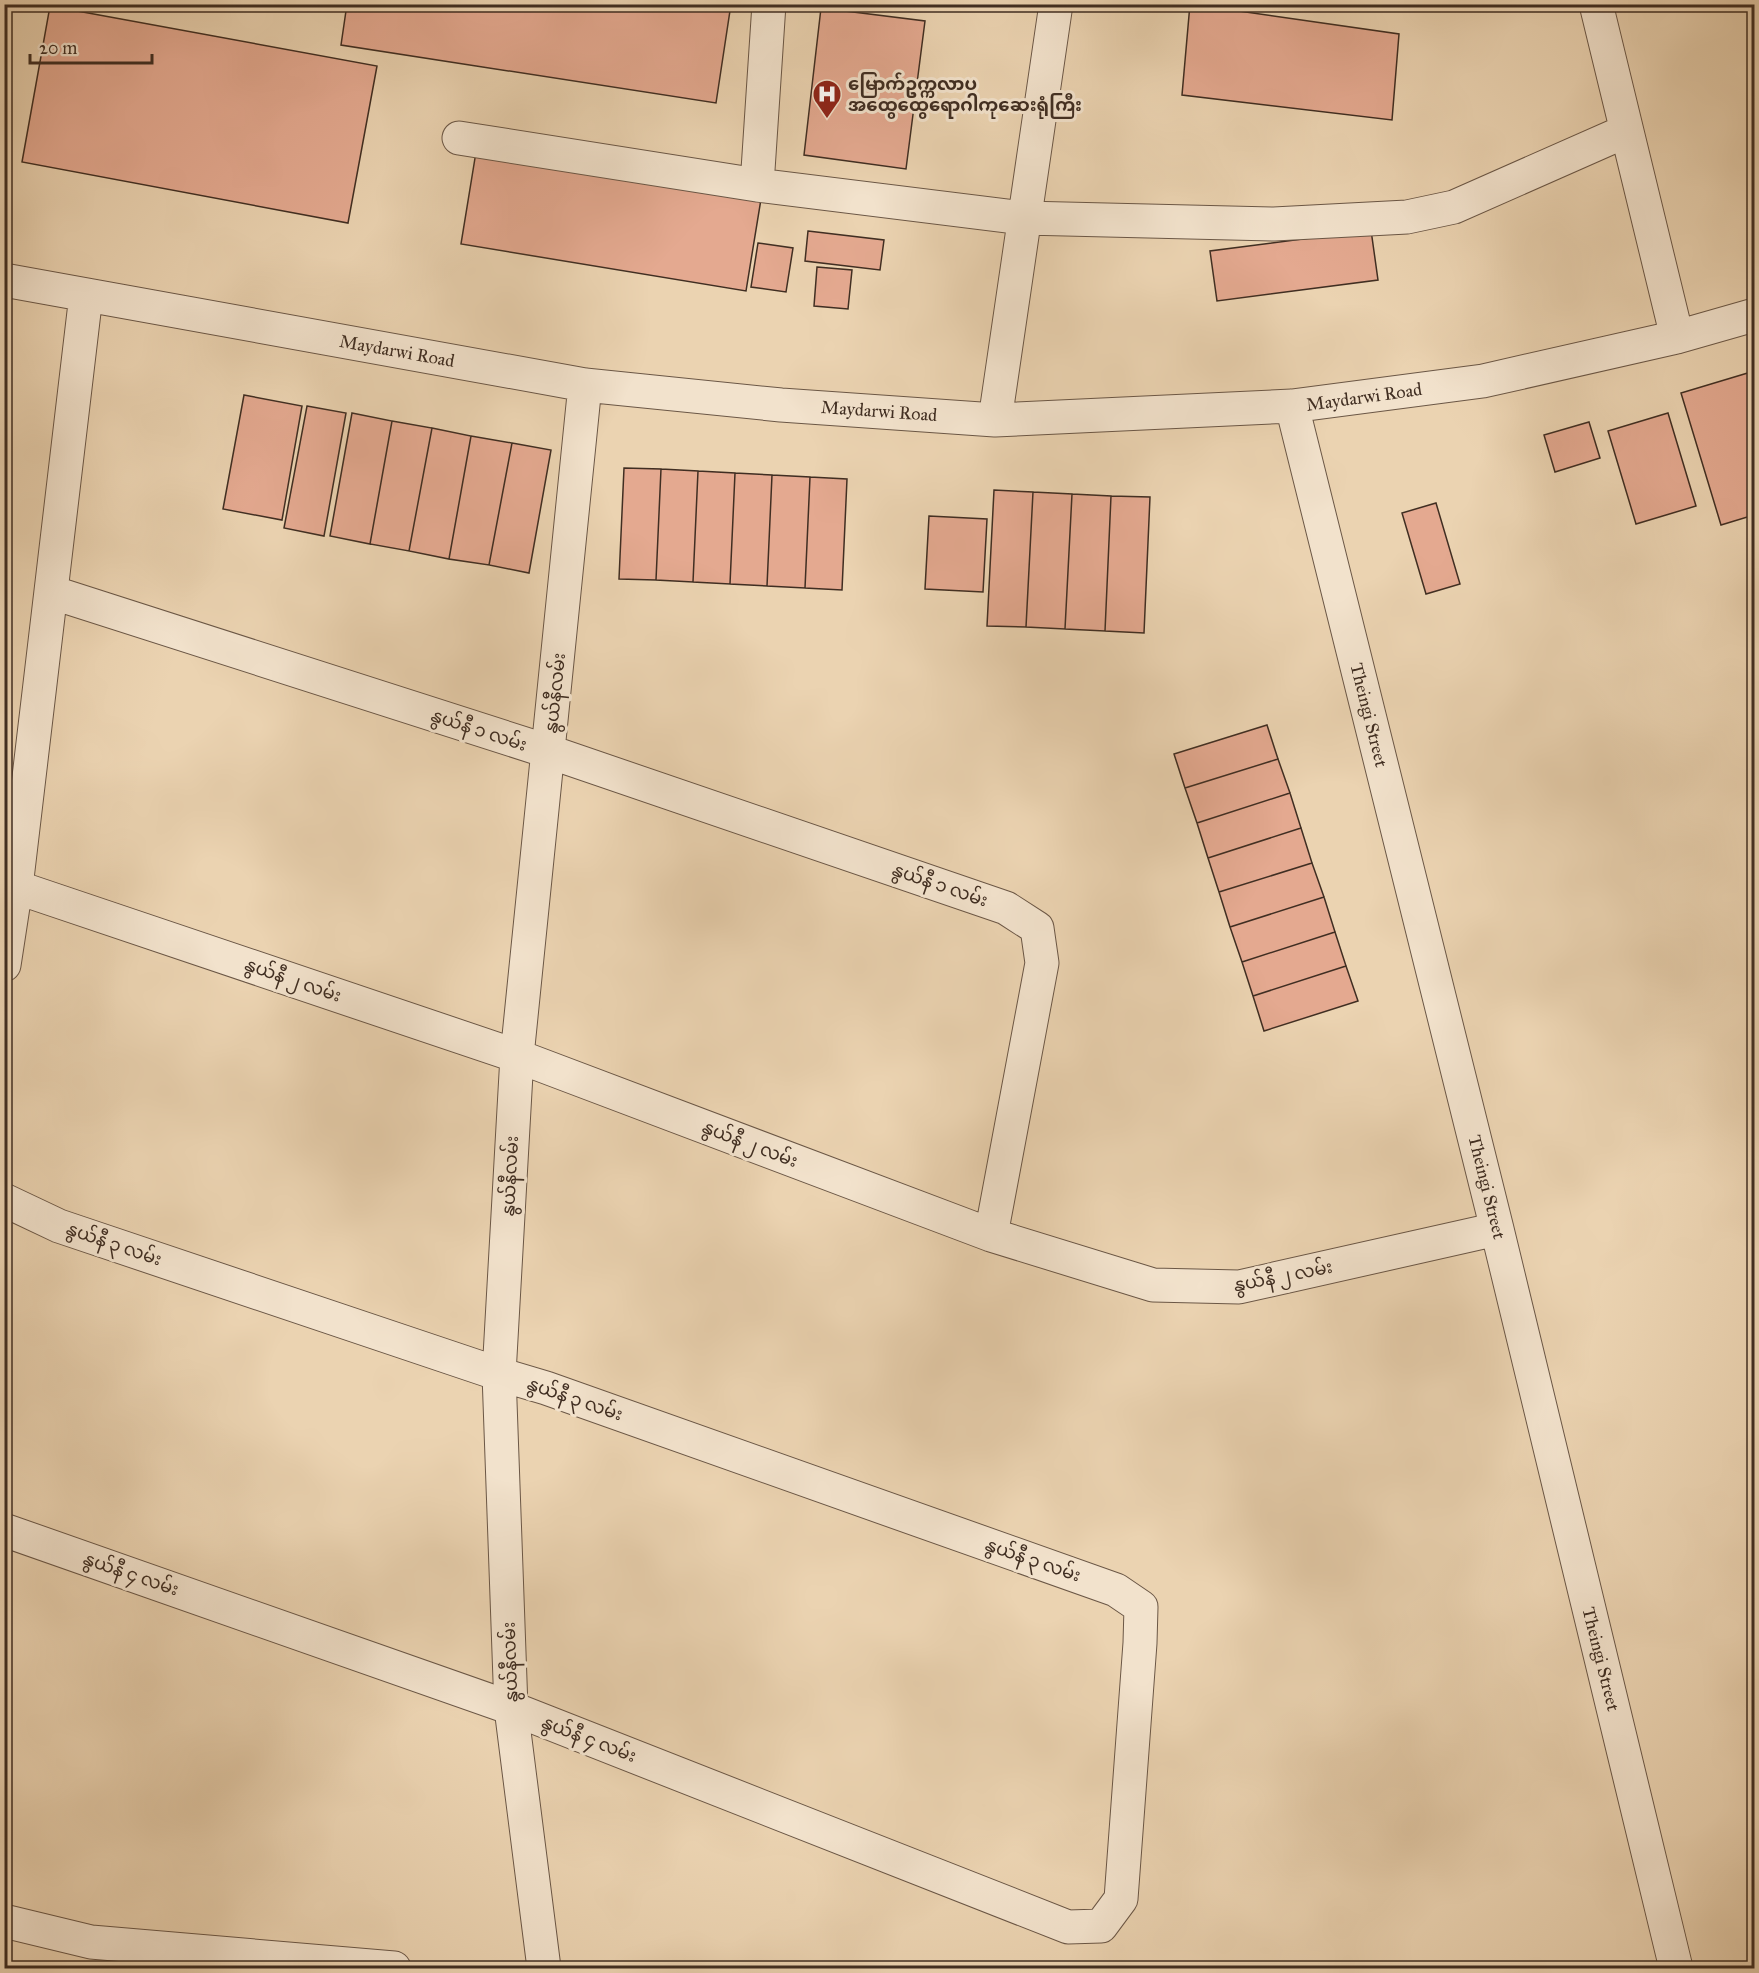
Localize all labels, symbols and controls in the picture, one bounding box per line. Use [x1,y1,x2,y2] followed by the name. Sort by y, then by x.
[30,27,152,65] scale bar
[39,37,77,59] text: 20 m
[848,72,1082,119] place label: မြောက်ဥက္ကလာပ အထွေထွေရောဂါကုဆေးရုံကြီး
[811,78,843,120] hospital icon: မြောက်ဥက္ကလာပ အထွေထွေရောဂါကုဆေးရုံကြီး
[338,330,456,372] street label: Maydarwi Road
[1305,378,1423,416] street label: Maydarwi Road
[820,396,938,426] street label: Maydarwi Road
[537,651,574,735] street label: နွယ်နီလမ်း
[1344,661,1393,770] street label: Theingi Street
[427,701,531,760] street label: နွယ်နီ ၁ လမ်း
[888,856,992,915] street label: နွယ်နီ ၁ လမ်း
[241,950,345,1011] street label: နွယ်နီ ၂ လမ်း
[698,1113,802,1176] street label: နွယ်နီ ၂ လမ်း
[1462,1133,1511,1242] street label: Theingi Street
[494,1135,527,1217] street label: နွယ်နီလမ်း
[62,1215,166,1274] street label: နွယ်နီ ၃ လမ်း
[1231,1253,1335,1300] street label: နွယ်နီ ၂ လမ်း
[523,1370,627,1429] street label: နွယ်နီ ၃ လမ်း
[981,1531,1085,1590] street label: နွယ်နီ ၃ လမ်း
[79,1545,183,1604] street label: နွယ်နီ ၄ လမ်း
[1576,1605,1625,1714] street label: Theingi Street
[495,1621,526,1703] street label: နွယ်နီလမ်း
[537,1708,640,1771] street label: နွယ်နီ ၄ လမ်း

